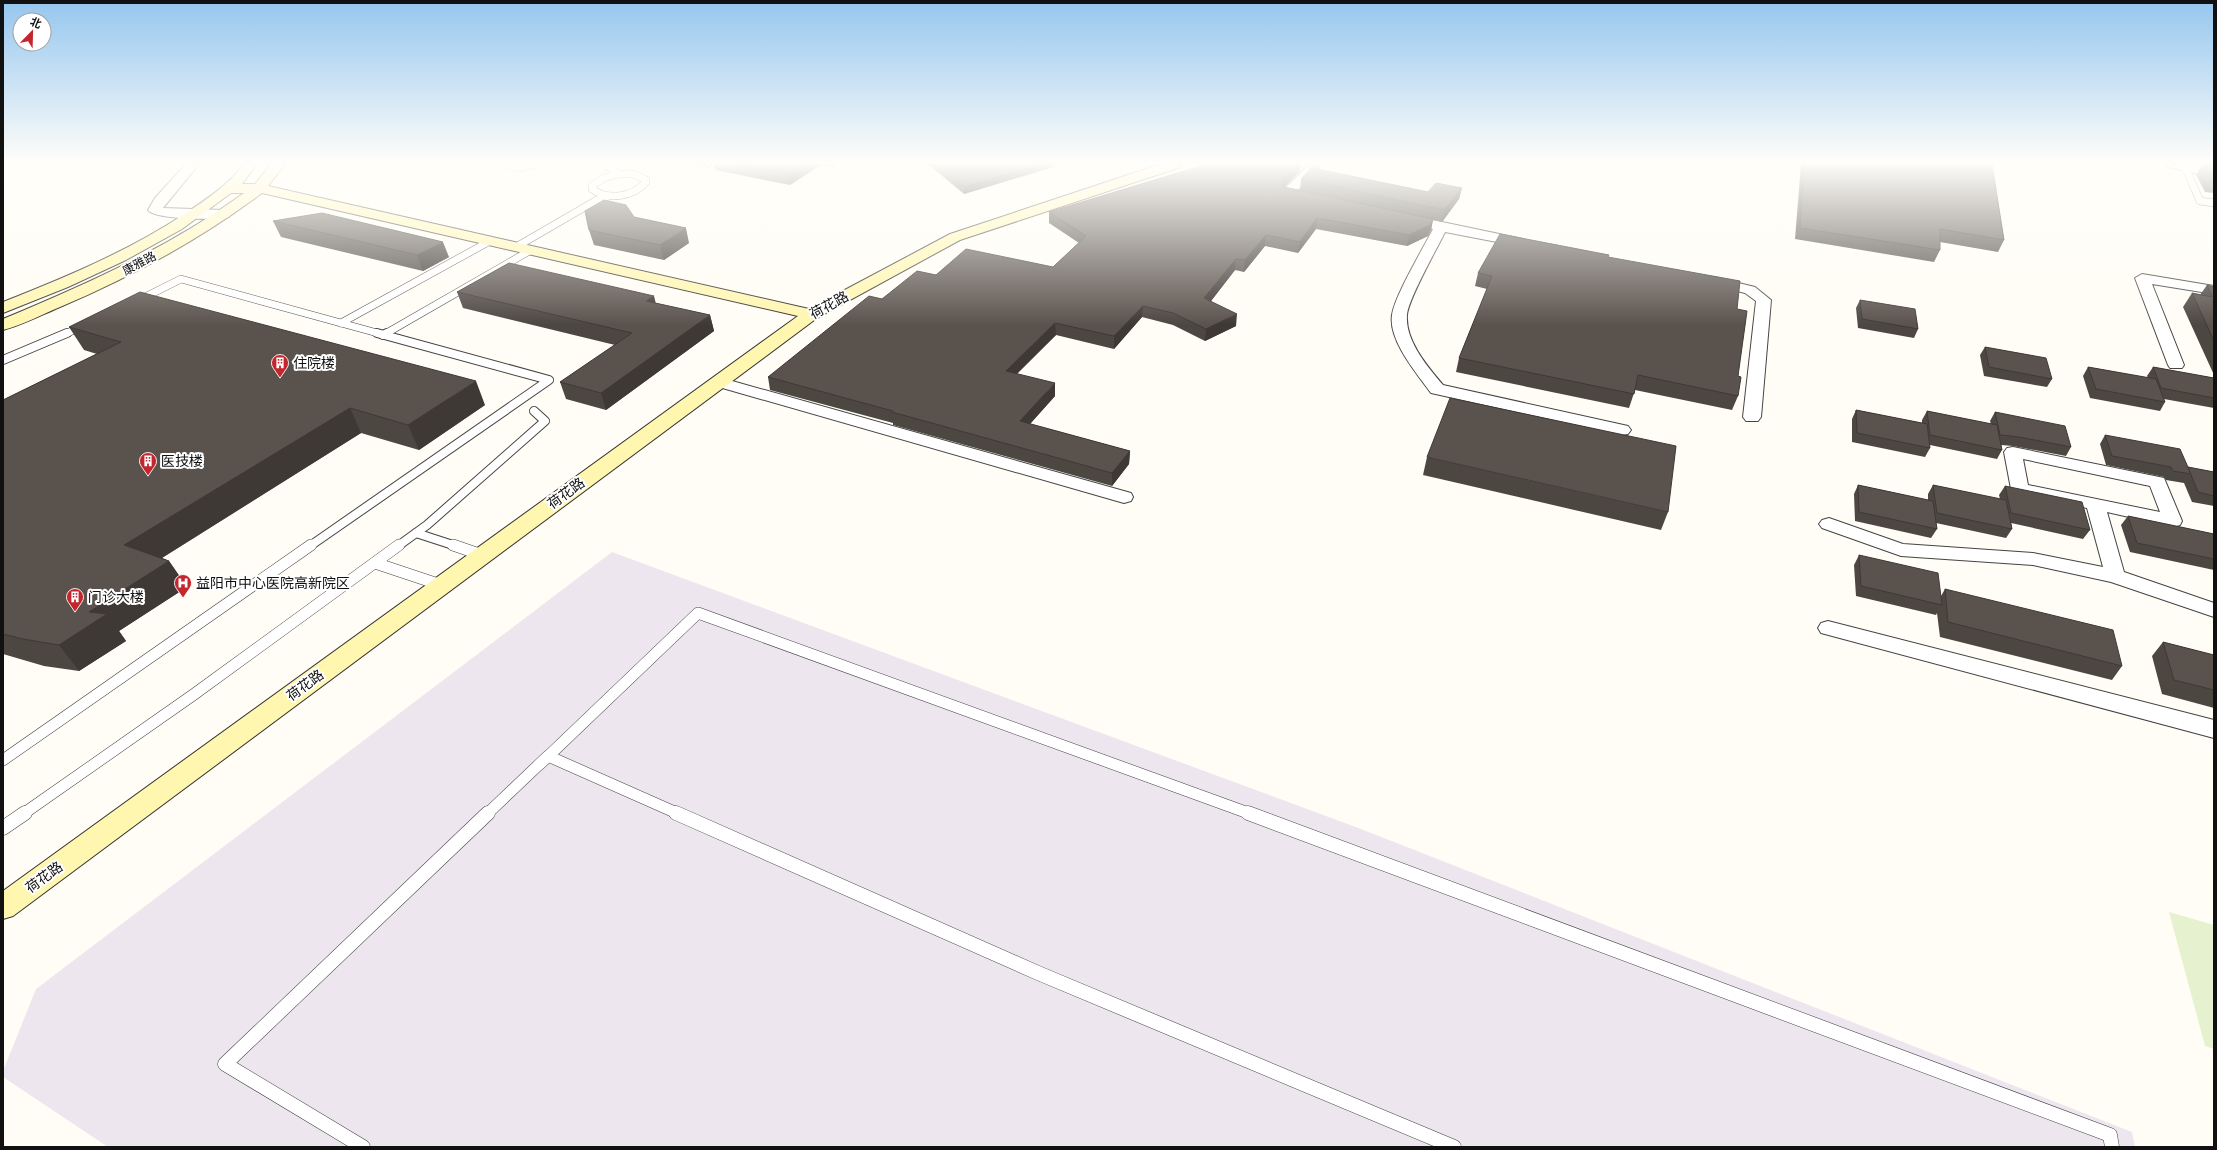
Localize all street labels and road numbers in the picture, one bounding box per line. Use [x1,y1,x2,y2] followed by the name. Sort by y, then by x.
[120,248,158,278] street label: 康雅路
[806,287,852,323] street label: 荷花路
[544,473,588,513] street label: 荷花路
[283,665,327,705] street label: 荷花路
[22,857,66,897] street label: 荷花路

